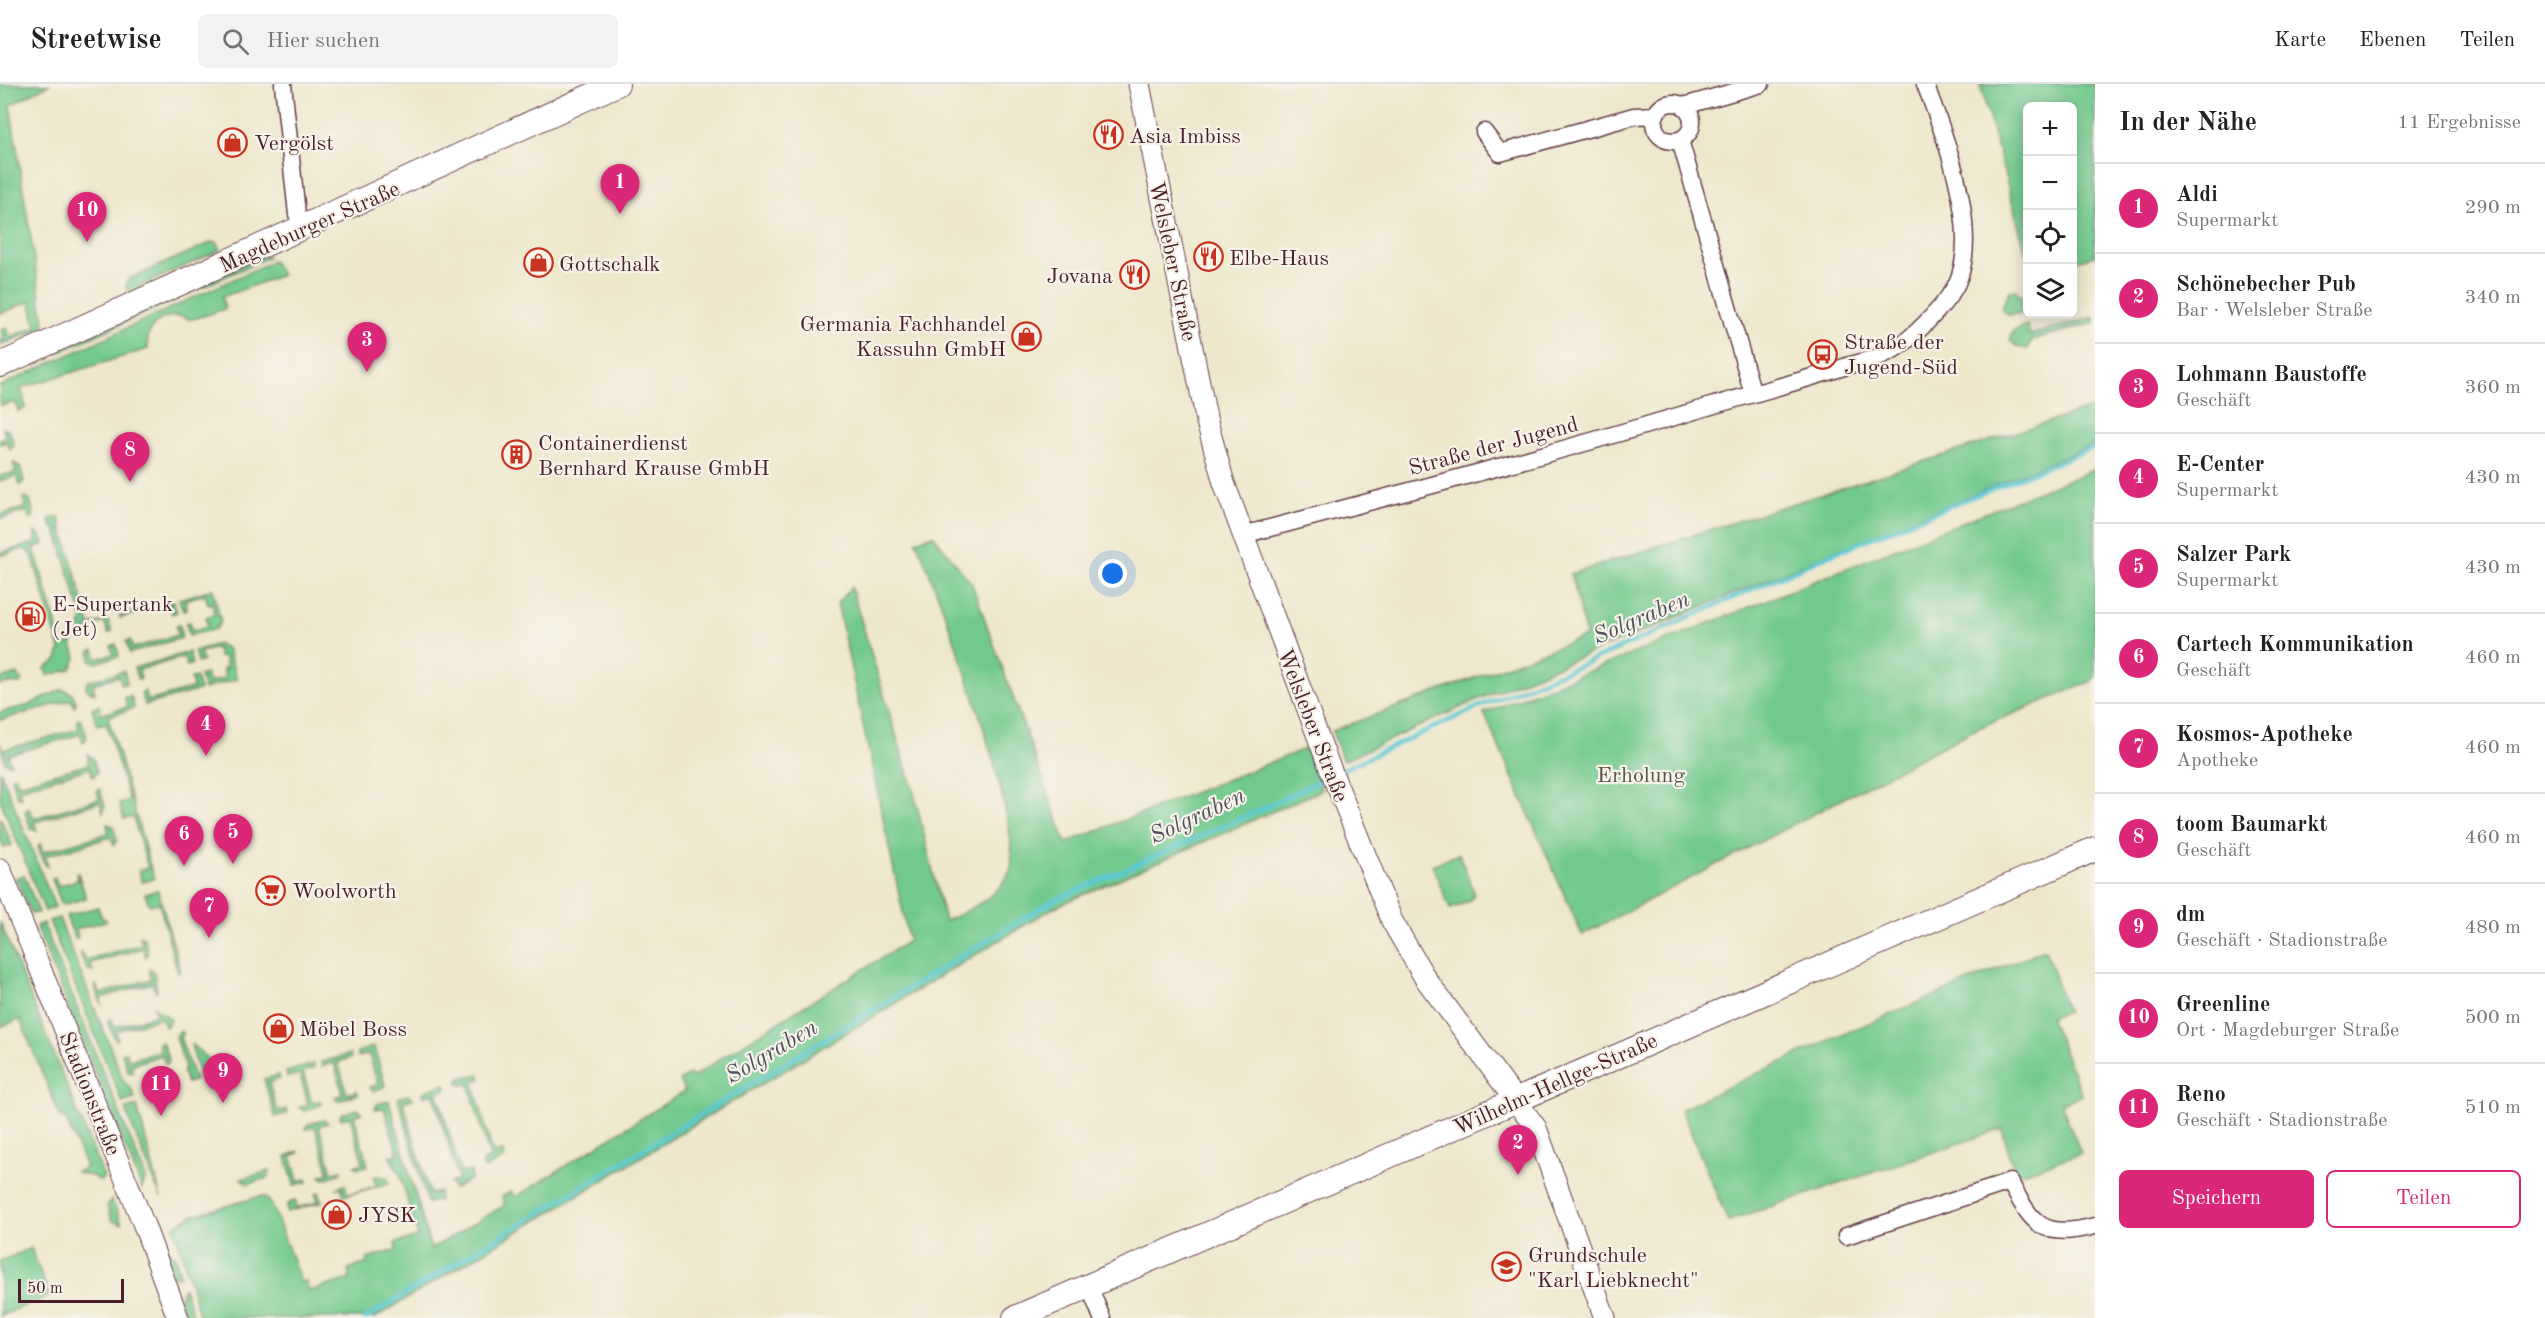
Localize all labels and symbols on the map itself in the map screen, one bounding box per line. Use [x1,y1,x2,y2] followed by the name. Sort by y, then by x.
[1092,119,1124,151] restaurant icon: Asia Imbiss
[217,126,249,158] shop icon: Vergölst
[1129,126,1241,148] place label: Asia Imbiss
[254,133,334,155] place label: Vergölst
[600,164,640,214] pin: 1
[216,178,403,278] street label: Magdeburger Straße
[1144,180,1200,343] street label: Welsleber Straße
[68,192,106,242] pin: 10
[1192,241,1224,273] restaurant icon: Elbe-Haus
[522,247,554,279] shop icon: Gottschalk
[1229,248,1329,270] place label: Elbe-Haus
[559,254,661,276] place label: Gottschalk
[1118,259,1150,291] restaurant icon: Jovana
[1047,266,1113,288] place label: Jovana
[800,314,1006,361] place label: Germania Fachhandel Kassuhn GmbH
[1011,320,1043,352] shop icon: Germania Fachhandel Kassuhn GmbH
[348,322,386,372] pin: 3
[1844,332,1958,379] place label: Straße der Jugend-Süd
[1807,338,1839,370] bus stop icon: Straße der Jugend-Süd
[1406,414,1581,480] street label: Straße der Jugend
[110,432,150,482] pin: 8
[538,433,770,480] place label: Containerdienst Bernhard Krause GmbH
[501,439,533,471] building icon: Containerdienst Bernhard Krause GmbH
[1098,559,1127,588] your location
[1590,588,1694,650] water label: Solgraben
[52,594,173,641] place label: E-Supertank (Jet)
[15,600,47,632] fuel station icon: E-Supertank (Jet)
[1273,646,1352,806] street label: Welsleber Straße
[186,706,226,756] pin: 4
[1597,765,1685,787] park label: Erholung
[1146,784,1250,849] water label: Solgraben
[214,814,252,864] pin: 5
[164,816,204,866] pin: 6
[255,874,287,906] supermarket icon: Woolworth
[292,881,397,903] place label: Woolworth
[190,888,228,938] pin: 7
[262,1012,294,1044] shop icon: Möbel Boss
[722,1016,822,1089] water label: Solgraben
[299,1019,407,1041] place label: Möbel Boss
[54,1029,124,1159] street label: Stadionstraße
[1451,1030,1661,1140] street label: Wilhelm-Hellge-Straße
[204,1054,242,1103] pin: 9
[142,1066,180,1116] pin: 11
[1498,1126,1538,1175] pin: 2
[321,1198,353,1230] shop icon: JYSK
[358,1205,416,1227] place label: JYSK
[1528,1245,1699,1292] place label: Grundschule "Karl Liebknecht"
[1491,1251,1523,1283] school or university icon: Grundschule "Karl Liebknecht"
[18,1276,124,1304] scale bar

